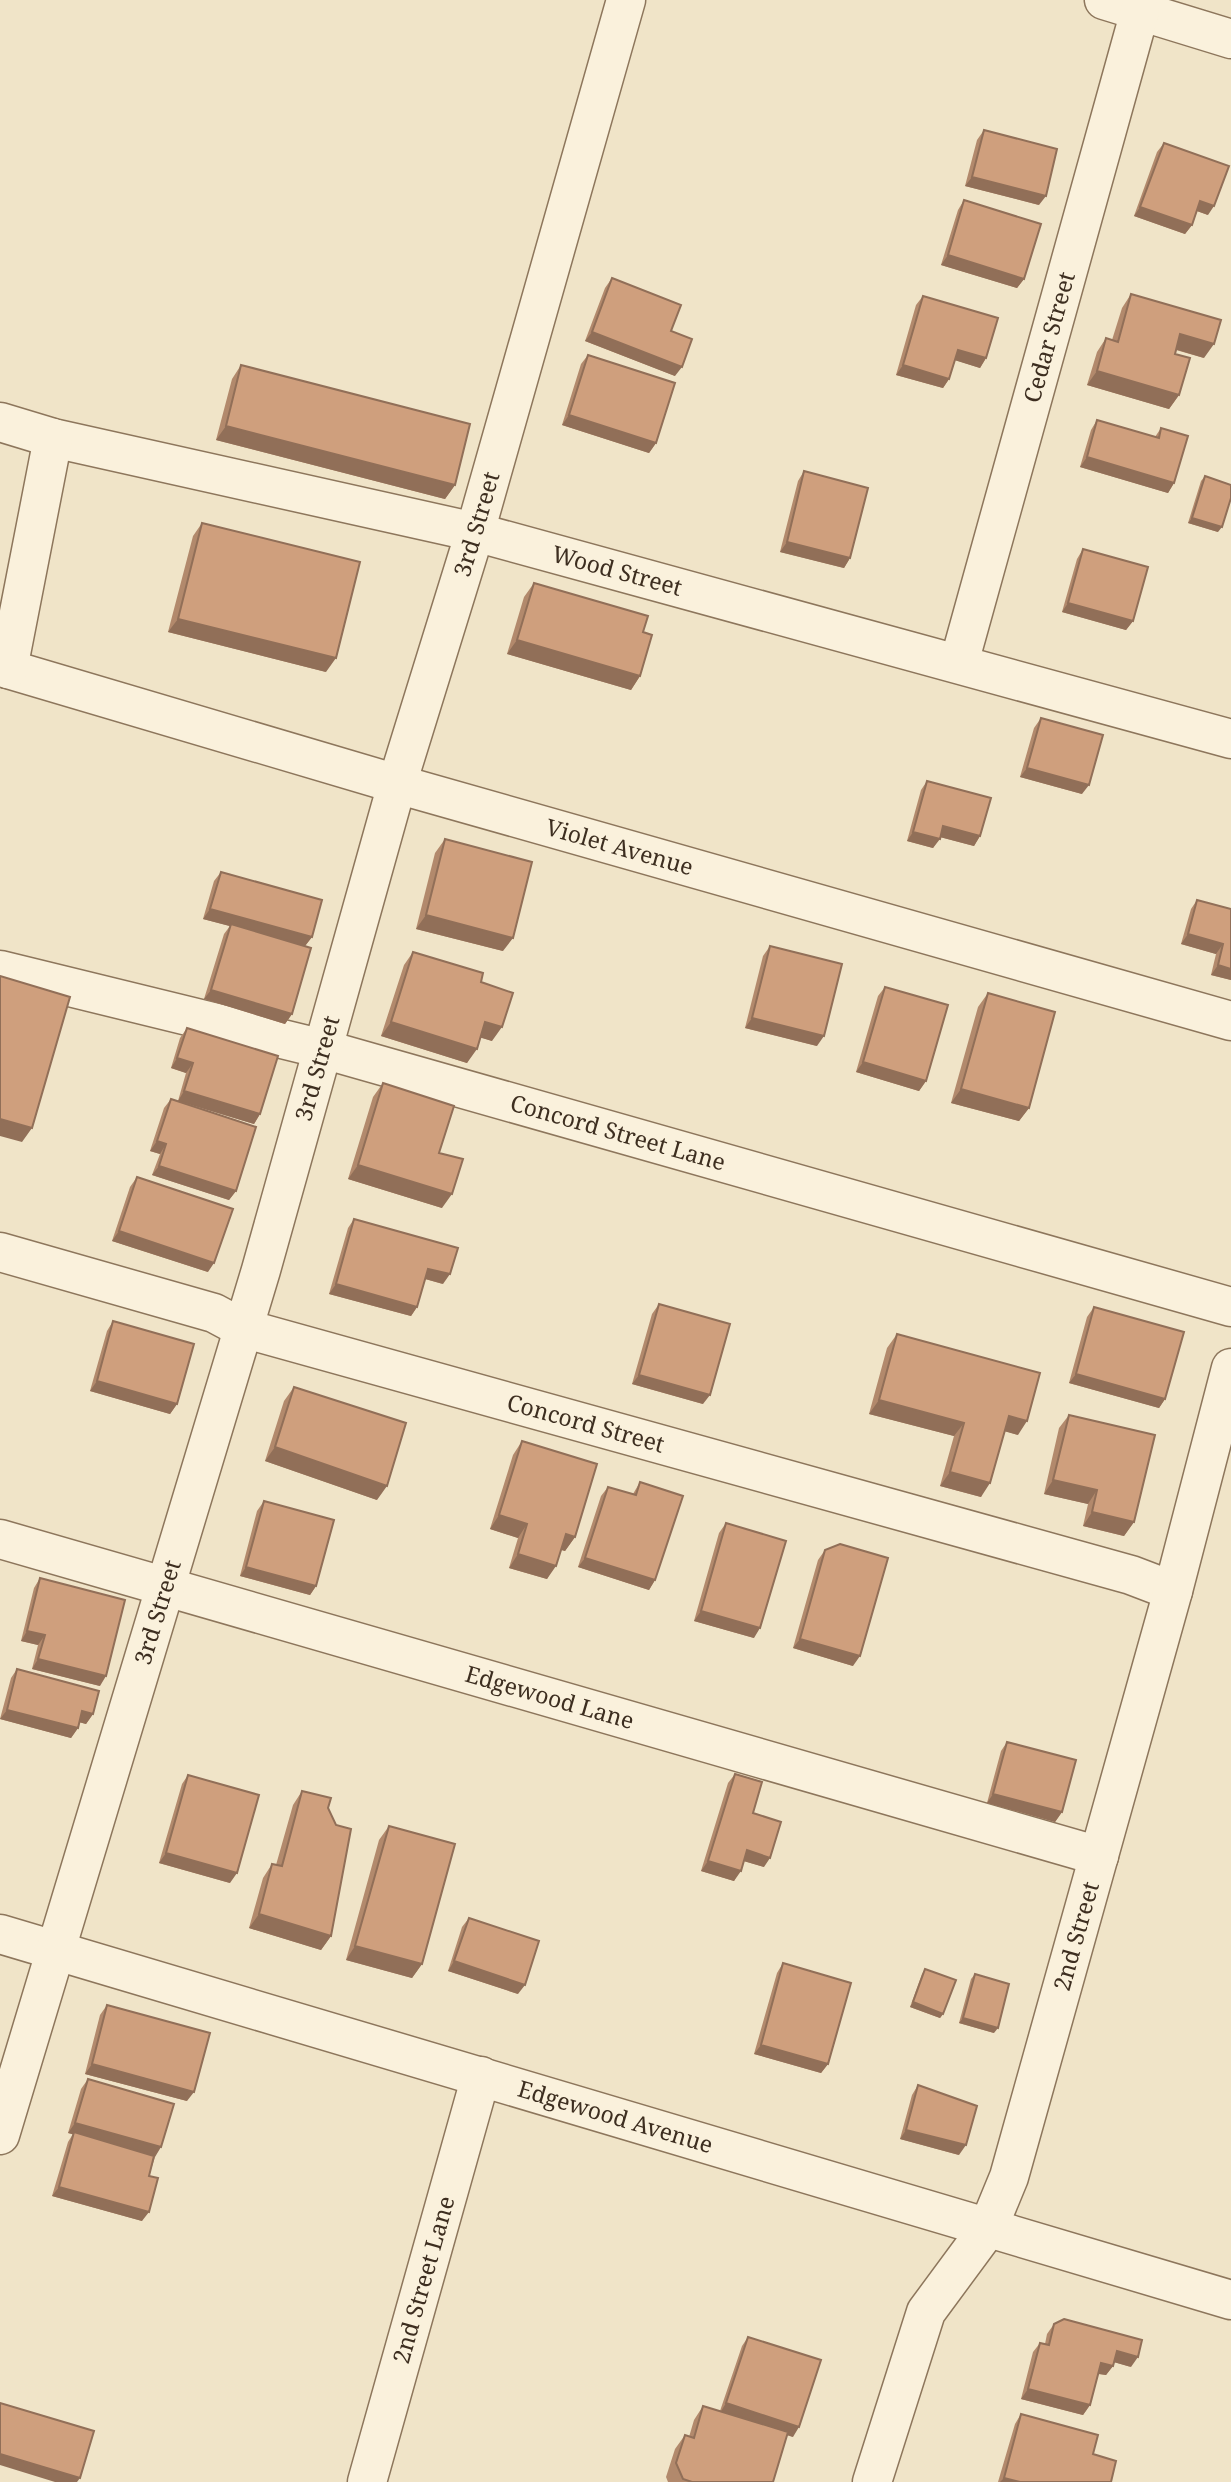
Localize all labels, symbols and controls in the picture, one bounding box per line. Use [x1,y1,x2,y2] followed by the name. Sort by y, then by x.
[1015,268,1082,406] street label: Cedar Street
[445,468,506,580] street label: 3rd Street
[549,537,686,603] street label: Wood Street
[542,810,697,882] street label: Violet Avenue
[287,1012,346,1124] street label: 3rd Street
[507,1086,729,1178] street label: Concord Street Lane
[504,1385,668,1460] street label: Concord Street
[126,1556,188,1668] street label: 3rd Street
[462,1657,638,1736] street label: Edgewood Lane
[1045,1878,1106,1994] street label: 2nd Street
[514,2072,717,2160] street label: Edgewood Avenue
[384,2192,462,2367] street label: 2nd Street Lane

